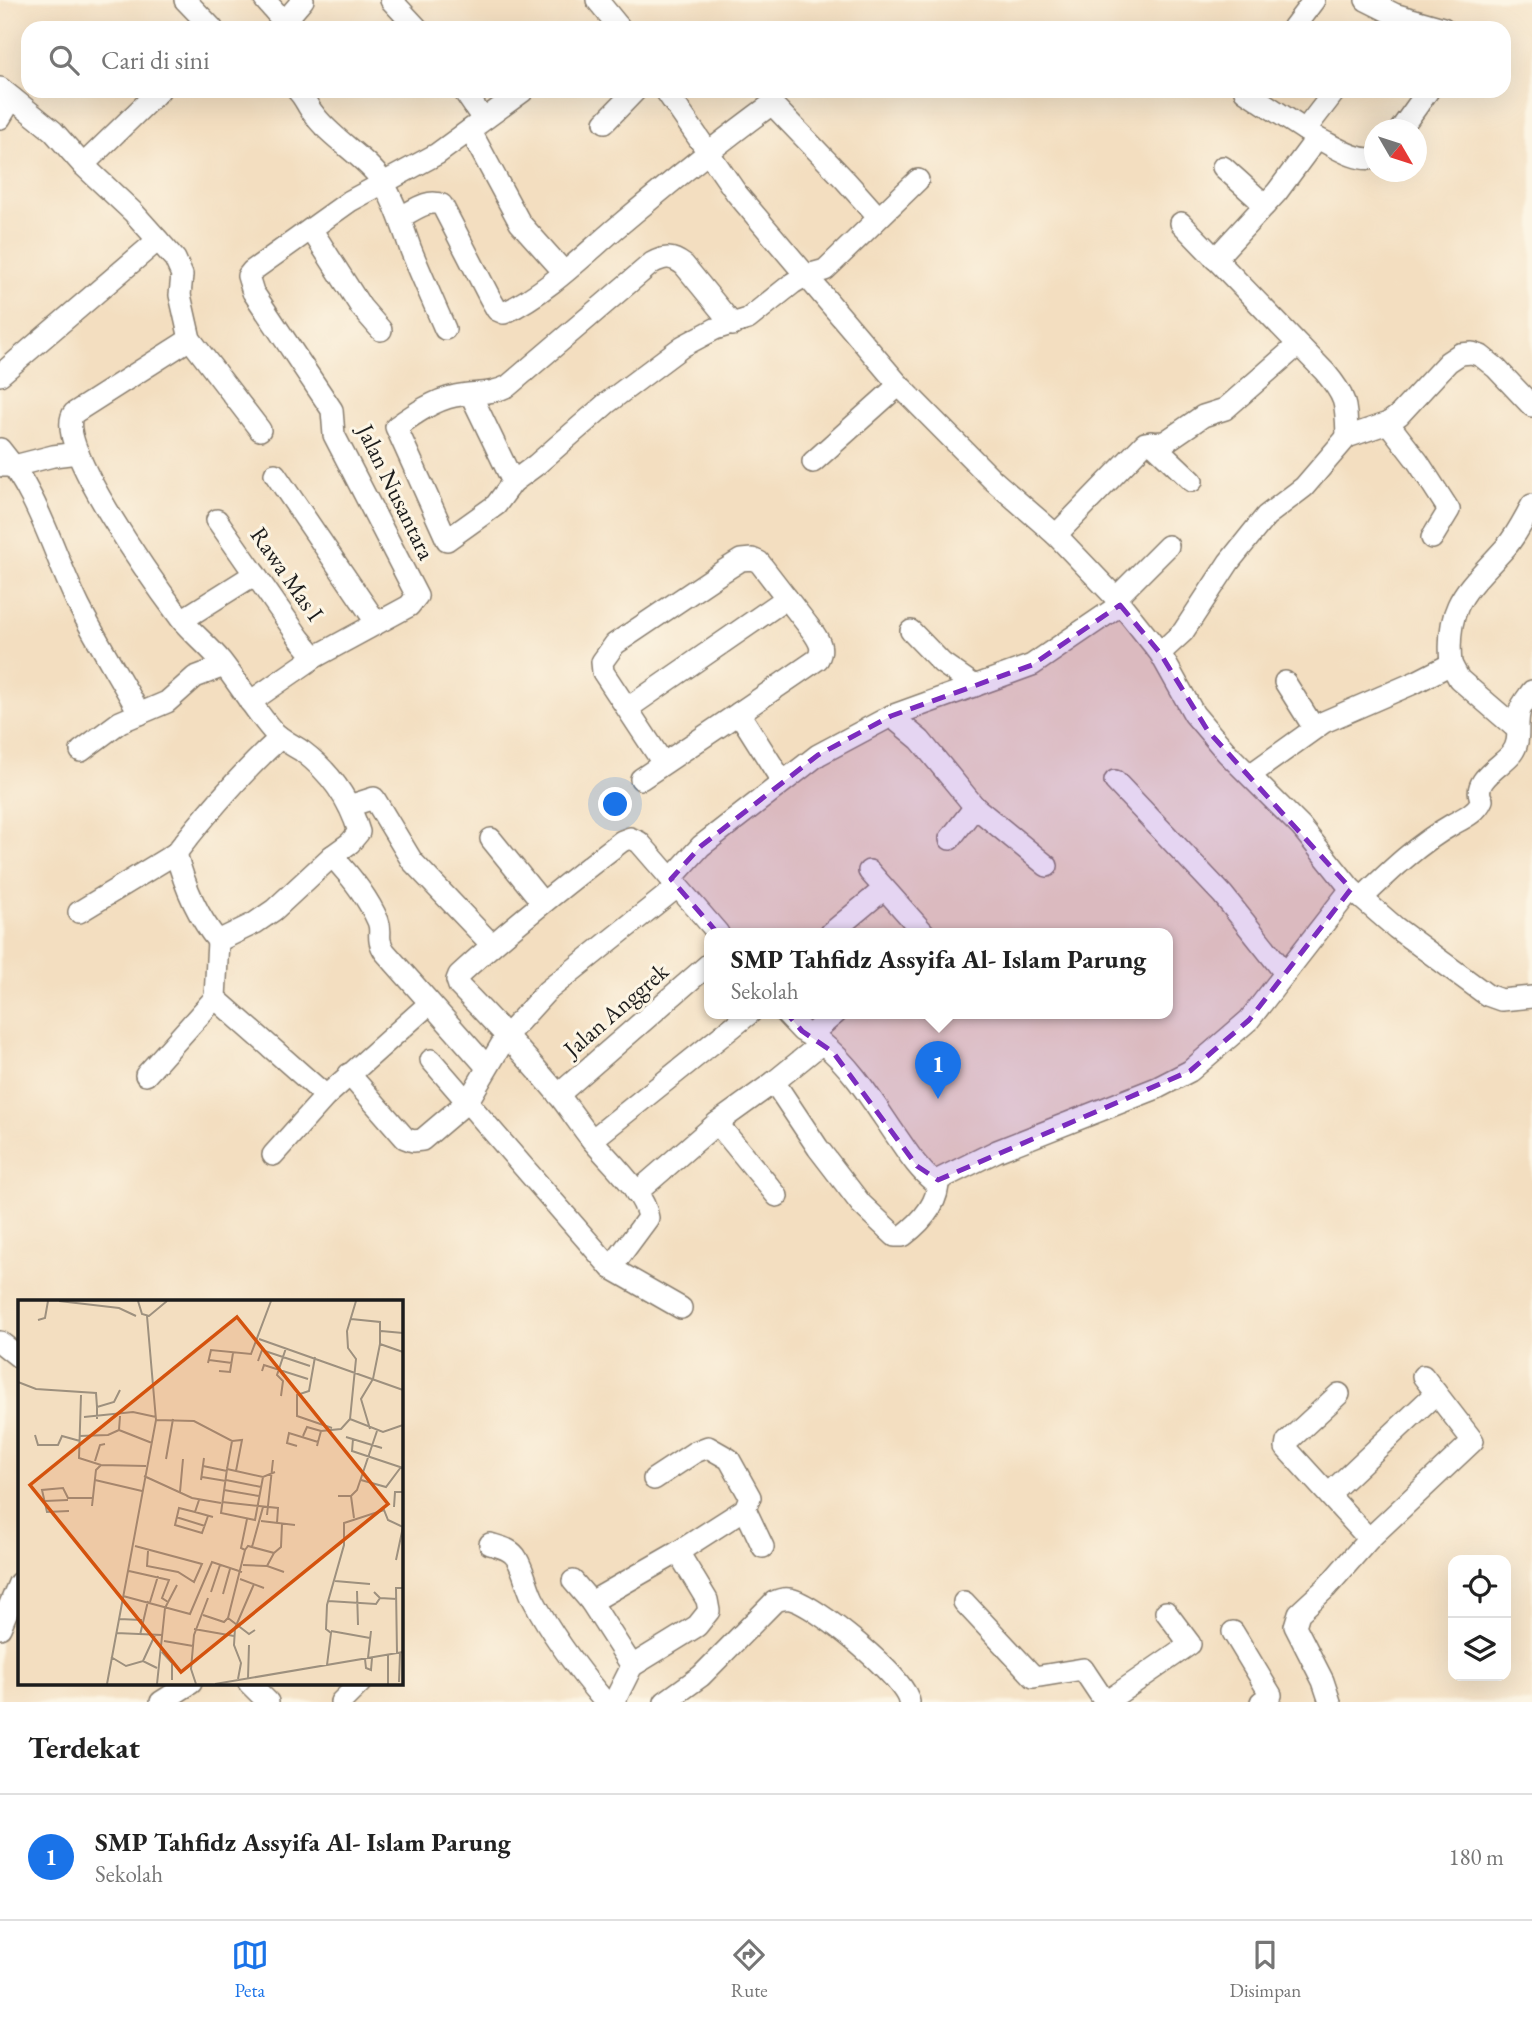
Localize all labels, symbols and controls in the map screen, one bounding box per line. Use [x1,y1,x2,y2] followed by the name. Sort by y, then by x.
[21,21,1511,98] search box
[45,41,83,79] icon: search
[101,43,210,77] text: Cari di sini
[1364,119,1427,182] north arrow
[349,417,443,565] street label: Jalan Nusantara
[244,521,331,627] street label: Rawa Mas I
[598,787,632,821] your location
[704,928,1173,1019] popup
[731,942,1146,976] text: SMP Tahfidz Assyifa Al- Islam Parung
[555,955,675,1065] street label: Jalan Anggrek
[731,976,799,1006] text: Sekolah
[915,1041,961,1099] pin: 1
[18,1300,402,1685] inset map
[1448,1555,1511,1681] map controls
[1448,1555,1511,1618] button: locate
[1448,1618,1511,1681] button: layers
[28,1728,140,1767] text: Terdekat
[95,1825,511,1859] text: SMP Tahfidz Assyifa Al- Islam Parung
[45,1842,57,1872] text: 1
[1448,1842,1504,1872] text: 180 m
[95,1859,163,1889] text: Sekolah
[231,1936,269,2003] tab: Peta
[730,1936,768,2003] tab: Rute
[1230,1936,1301,2003] tab: Disimpan

